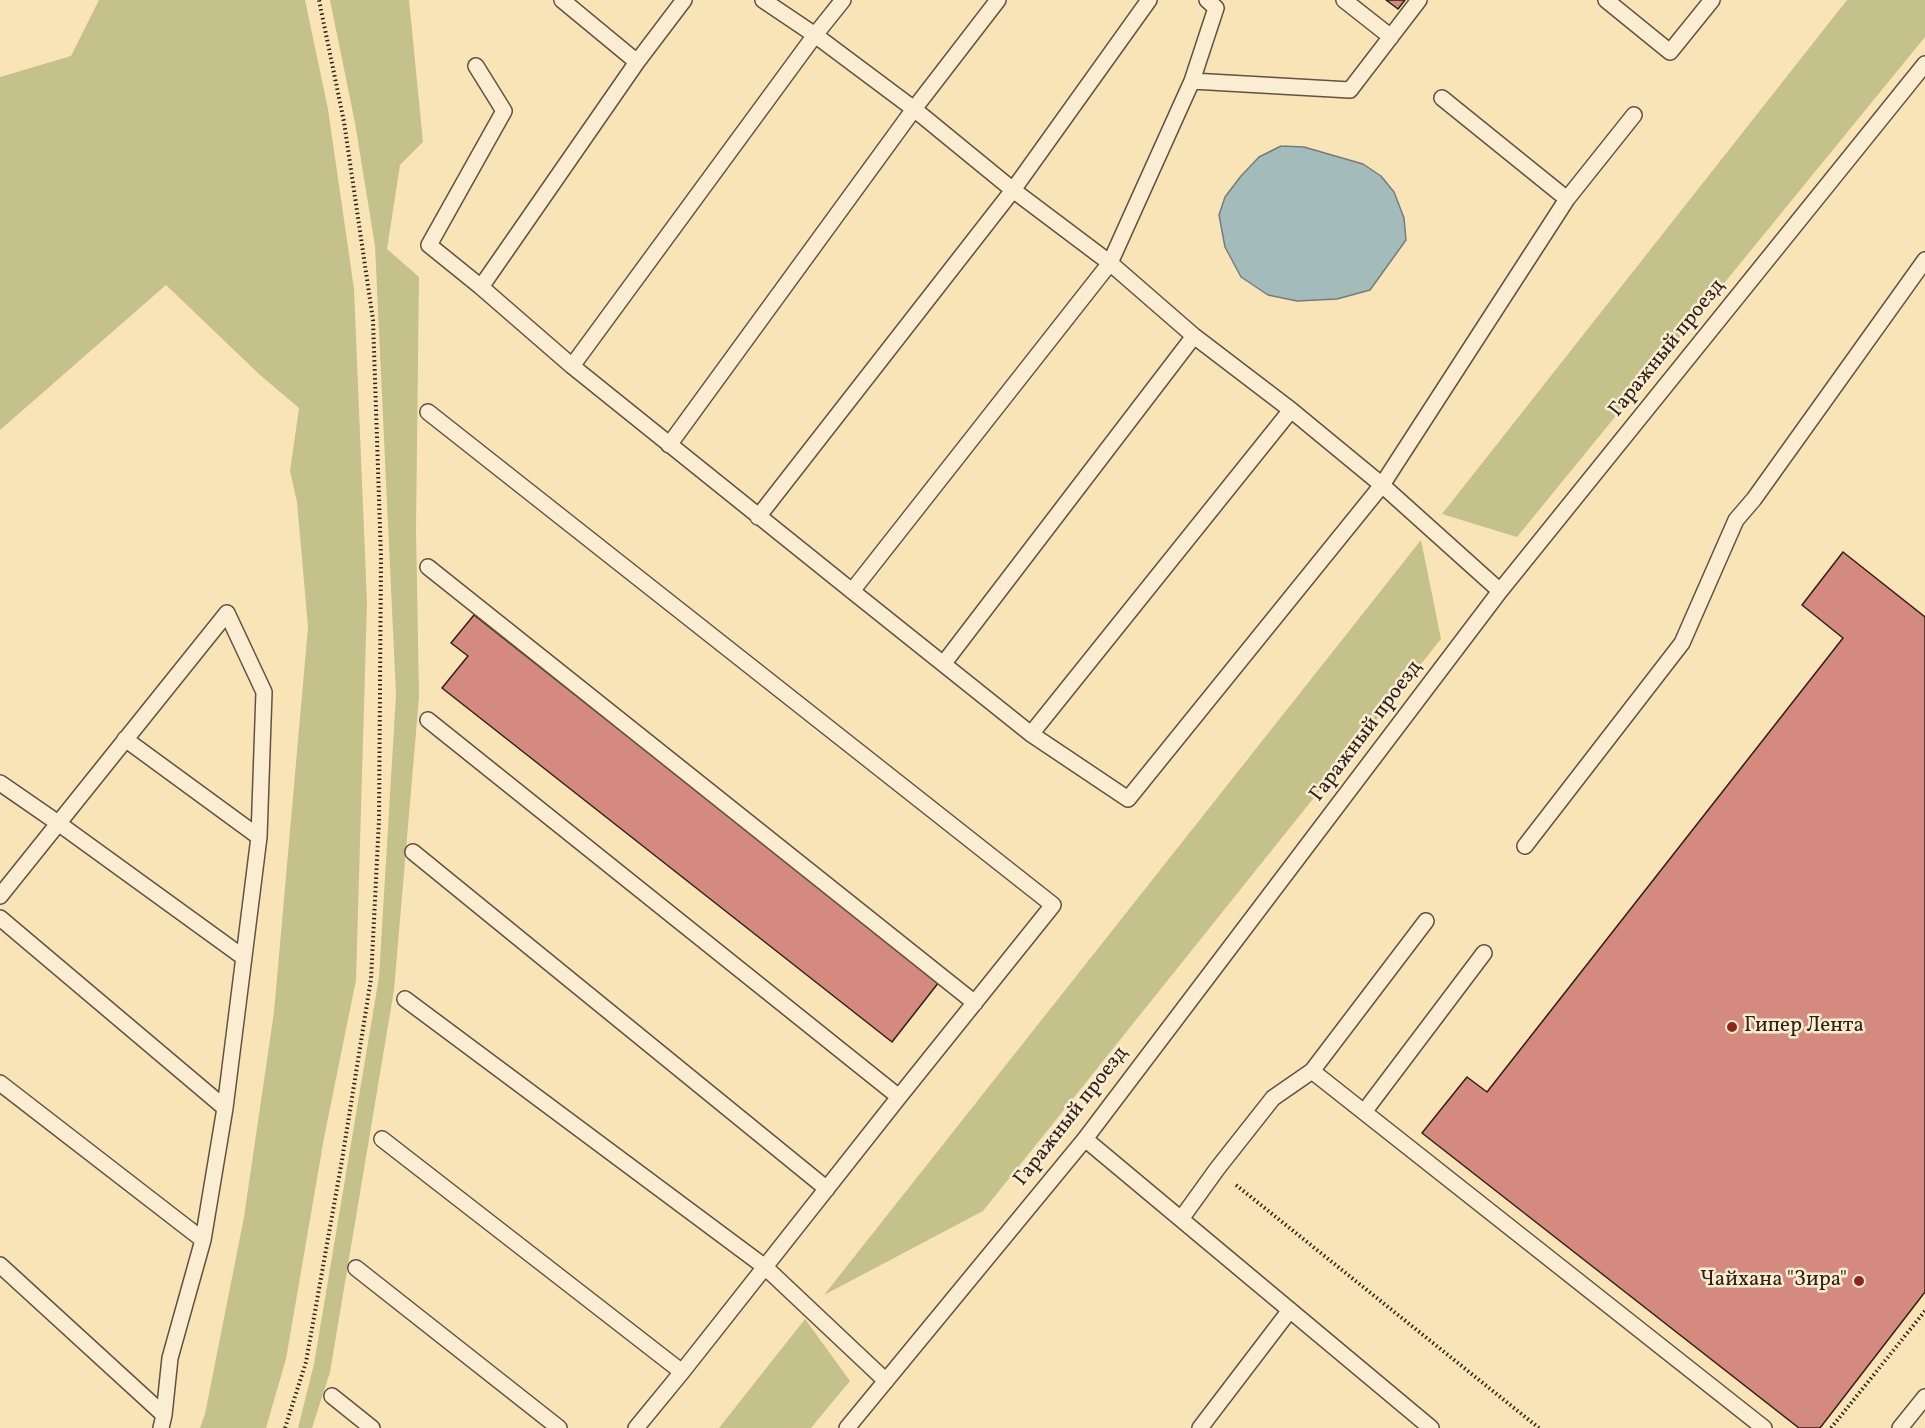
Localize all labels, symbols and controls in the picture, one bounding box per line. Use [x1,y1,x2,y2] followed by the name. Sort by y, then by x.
[1605,275,1731,423] street label: Гаражный проезд
[1306,656,1428,808] street label: Гаражный проезд
[1744,1014,1864,1040] place label: Гипер Лента
[1725,1020,1739,1034] marker: Гипер Лента
[1010,1042,1134,1192] street label: Гаражный проезд
[1700,1268,1847,1294] place label: Чайхана "Зира"
[1852,1274,1866,1288] marker: Чайхана "Зира"

